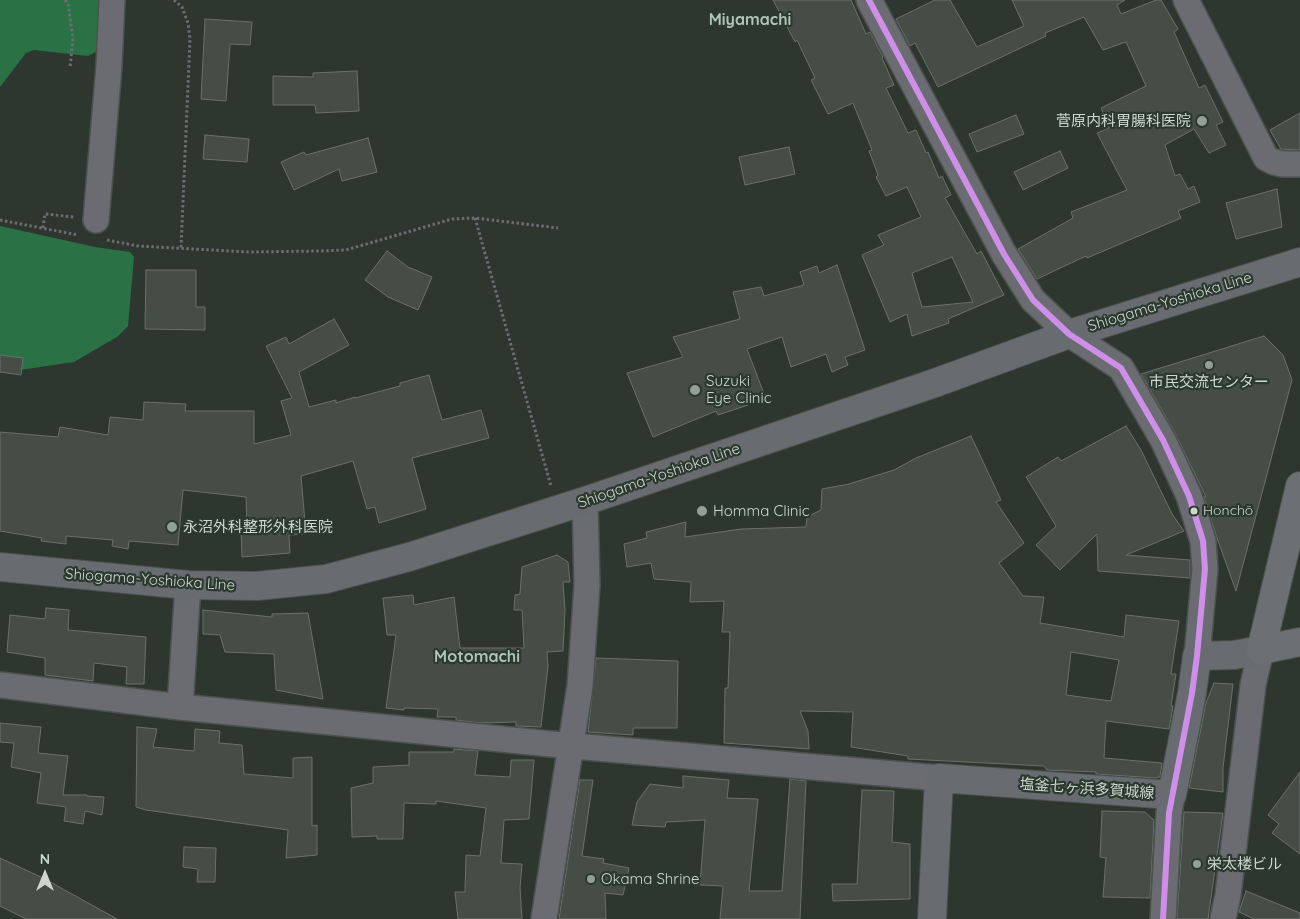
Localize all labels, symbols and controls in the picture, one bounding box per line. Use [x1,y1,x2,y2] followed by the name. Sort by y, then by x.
[709,10,791,30] district label: Miyamachi
[1056,112,1191,130] place label: 菅原内科胃腸科医院
[1195,114,1209,128] marker: 菅原内科胃腸科医院
[1086,268,1254,336] street label: Shiogama-Yoshioka Line
[1203,359,1215,371] marker: 市民交流センター
[706,372,771,407] place label: Suzuki Eye Clinic
[1149,373,1269,391] place label: 市民交流センター
[688,383,702,397] marker: Suzuki Eye Clinic
[576,440,742,512] street label: Shiogama-Yoshioka Line
[713,502,810,520] place label: Homma Clinic
[1203,503,1253,519] place label: Honchō
[695,504,709,518] marker: Homma Clinic
[1189,506,1199,516] marker: Honchō
[183,518,333,536] place label: 永沼外科整形外科医院
[165,520,179,534] marker: 永沼外科整形外科医院
[64,565,236,595] street label: Shiogama-Yoshioka Line
[434,647,520,667] district label: Motomachi
[1019,775,1155,803] street label: 塩釜七ヶ浜多賀城線
[20,849,70,899] north arrow
[40,850,50,868] text: N
[1207,855,1282,873] place label: 栄太楼ビル
[1191,858,1203,870] marker: 栄太楼ビル
[601,870,699,888] place label: Okama Shrine
[585,873,597,885] marker: Okama Shrine

